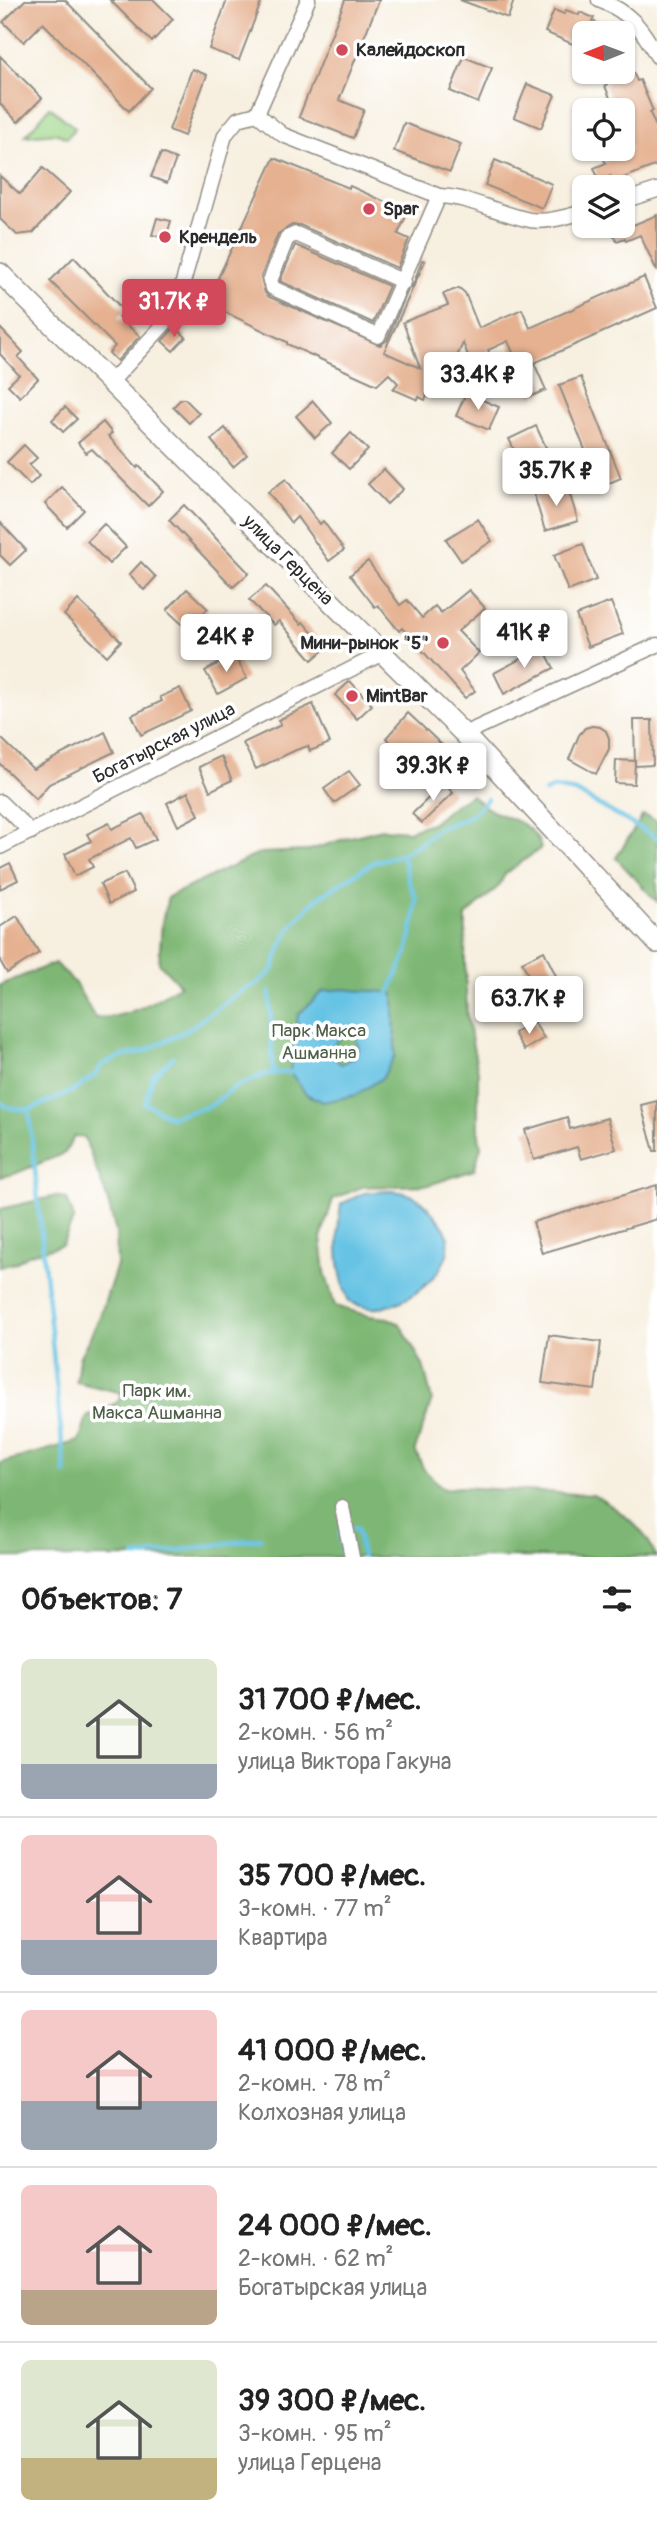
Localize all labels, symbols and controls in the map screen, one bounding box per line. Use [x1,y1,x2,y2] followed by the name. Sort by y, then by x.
[572,21,635,84] north arrow
[572,21,635,238] map controls
[356,38,465,62] place label: Калейдоскоп
[334,42,350,58] marker: Калейдоскоп
[572,98,635,161] button: locate
[572,175,635,238] button: layers
[383,197,419,221] place label: Spar
[361,201,377,217] marker: Spar
[179,225,258,249] place label: Крендель
[157,229,173,245] marker: Крендель
[109,280,239,339] pin: 31.7K ₽
[138,287,210,316] text: 31.7K ₽
[413,352,543,412] pin: 33.4K ₽
[440,360,516,389] text: 33.4K ₽
[491,448,621,508] pin: 35.7K ₽
[518,456,594,485] text: 35.7K ₽
[237,509,338,610] street label: улица Герцена
[475,610,573,670] pin: 41K ₽
[177,614,275,674] pin: 24K ₽
[497,618,552,647] text: 41K ₽
[197,622,255,651] text: 24K ₽
[300,631,429,655] place label: Мини-рынок "5"
[435,635,451,651] marker: Мини-рынок "5"
[366,684,428,708] place label: MintBar
[344,688,360,704] marker: MintBar
[89,697,239,789] street label: Богатырская улица
[368,744,498,803] pin: 39.3K ₽
[395,751,471,780] text: 39.3K ₽
[464,976,594,1036] pin: 63.7K ₽
[491,984,567,1013] text: 63.7K ₽
[272,1019,366,1065] park label: Парк Макса Ашманна
[92,1379,222,1425] park label: Парк им. Макса Ашманна
[598,1580,636,1618] icon: filters
[21,1581,182,1618] text: Объектов: 7
[238,1681,421,1718] text: 31 700 ₽/мес.
[77,1687,161,1771] icon: home
[238,1718,393,1747] text: 2-комн. · 56 m²
[238,1747,451,1776] text: улица Виктора Гакуна
[238,1857,426,1894] text: 35 700 ₽/мес.
[77,1863,161,1947] icon: home
[238,1894,392,1923] text: 3-комн. · 77 m²
[238,1923,327,1952] text: Квартира
[238,2032,427,2069] text: 41 000 ₽/мес.
[77,2038,161,2122] icon: home
[238,2069,391,2098] text: 2-комн. · 78 m²
[238,2098,406,2127] text: Колхозная улица
[238,2207,432,2244] text: 24 000 ₽/мес.
[77,2213,161,2297] icon: home
[238,2244,393,2273] text: 2-комн. · 62 m²
[238,2273,427,2302] text: Богатырская улица
[238,2382,426,2419] text: 39 300 ₽/мес.
[77,2388,161,2472] icon: home
[238,2419,392,2448] text: 3-комн. · 95 m²
[238,2448,381,2477] text: улица Герцена

